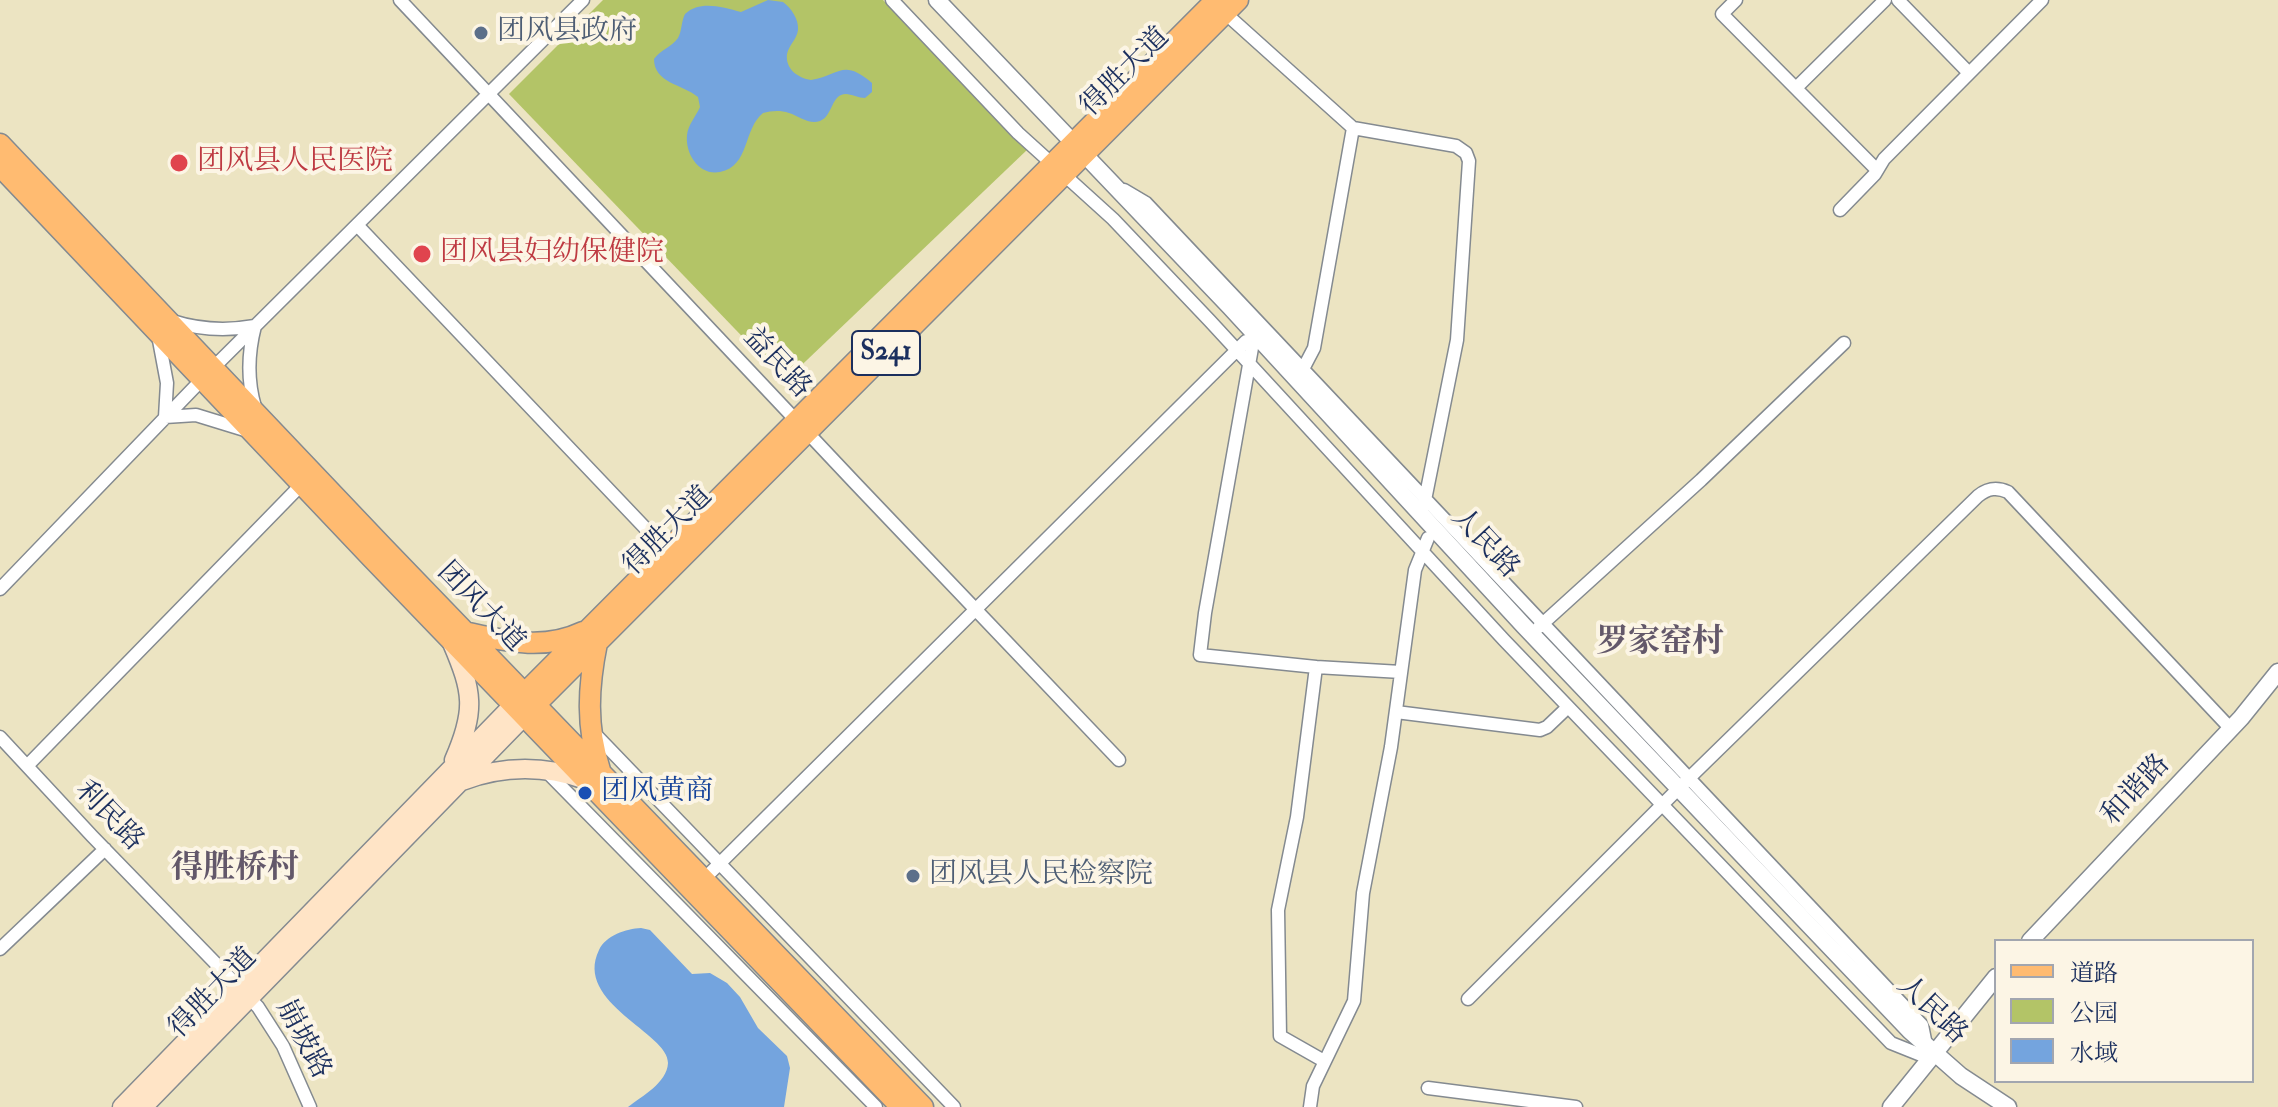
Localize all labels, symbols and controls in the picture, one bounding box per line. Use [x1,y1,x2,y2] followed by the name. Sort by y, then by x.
[497,16,637,50] place label: 团风县政府
[1075,22,1177,124] street label: 得胜大道
[472,24,490,42] marker: 团风县政府
[197,146,393,180] place label: 团风县人民医院
[168,152,190,174] marker: 团风县人民医院
[440,237,664,271] place label: 团风县妇幼保健院
[411,243,433,265] marker: 团风县妇幼保健院
[735,322,817,406] street label: 益民路
[852,331,920,375] road number: S241
[618,481,720,583] street label: 得胜大道
[1443,502,1525,586] street label: 人民路
[429,556,531,660] street label: 团风大道
[1596,625,1724,663] district label: 罗家窑村
[2096,749,2178,833] street label: 和谐路
[67,775,149,859] street label: 利民路
[601,776,713,810] place label: 团风黄商
[576,784,594,802] marker: 团风黄商
[171,851,299,889] district label: 得胜桥村
[929,859,1153,893] place label: 团风县人民检察院
[904,867,922,885] marker: 团风县人民检察院
[1994,939,2254,1083] legend
[163,942,265,1046] street label: 得胜大道
[2070,958,2118,989] text: 道路
[1889,970,1973,1052] street label: 人民路
[267,995,337,1085] street label: 崩坡路
[2070,998,2118,1029] text: 公园
[2070,1038,2118,1069] text: 水域

